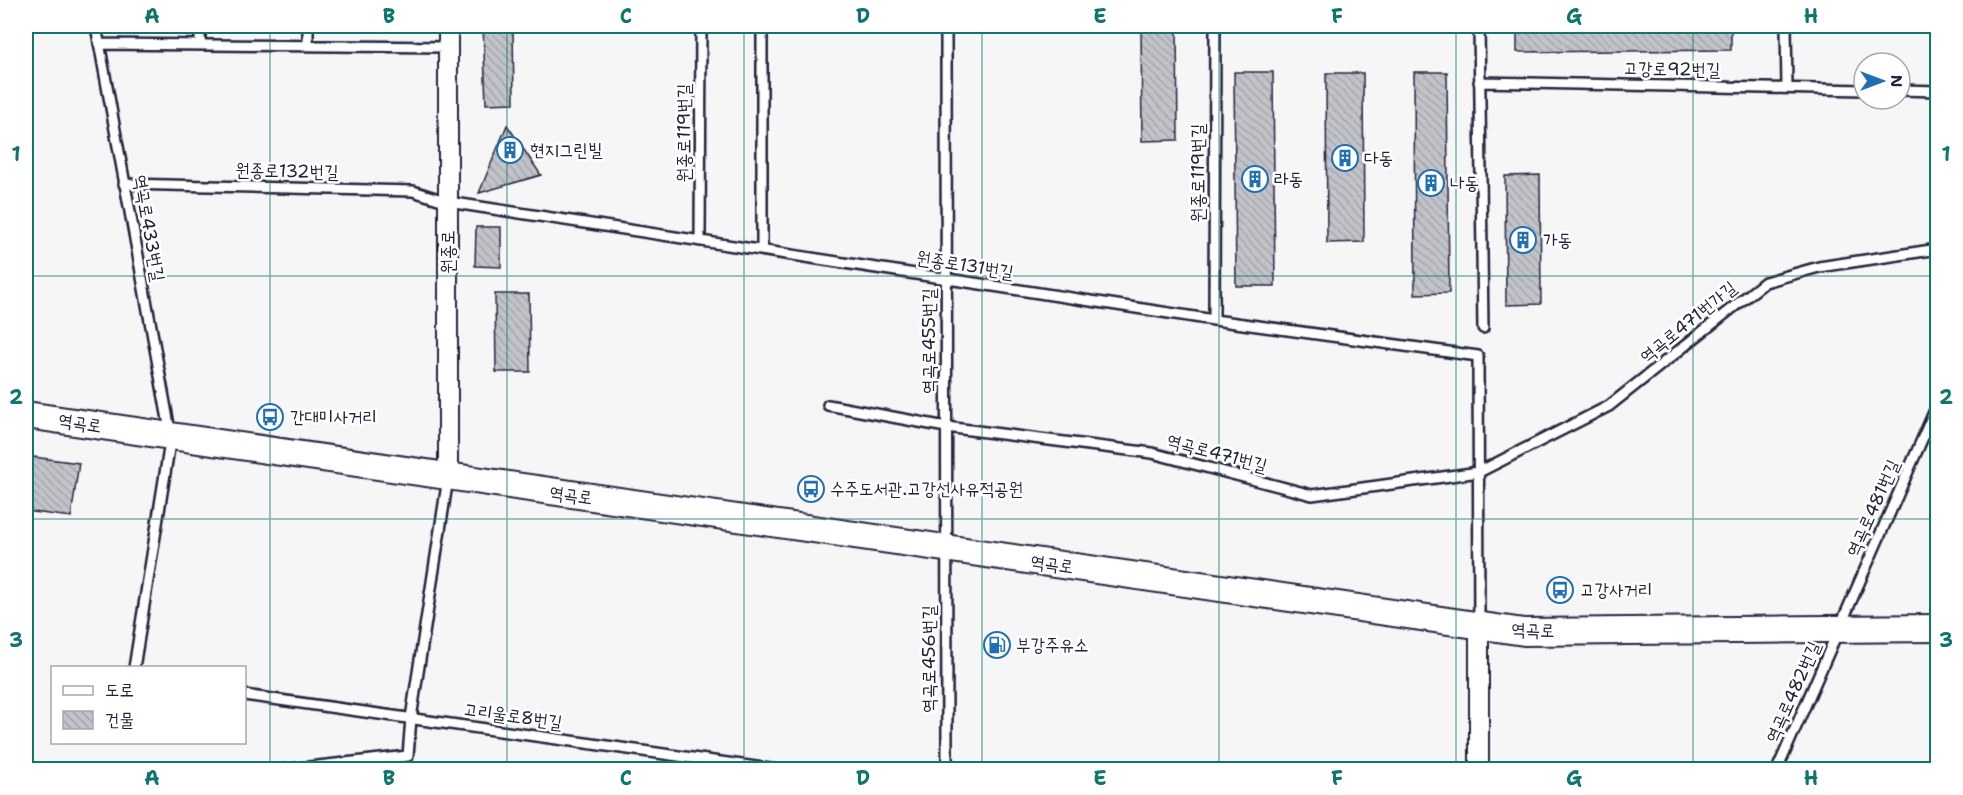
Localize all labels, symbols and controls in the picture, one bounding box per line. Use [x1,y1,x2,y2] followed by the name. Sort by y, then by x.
[144,3,160,29] text: A
[383,3,395,29] text: B
[620,3,632,29] text: C
[856,3,870,29] text: D
[1093,3,1107,29] text: E
[1331,3,1343,29] text: F
[1566,3,1582,29] text: G
[1804,3,1818,29] text: H
[1852,51,1912,111] north arrow
[1623,56,1721,82] street label: 고강로92번길
[1886,75,1907,87] text: N
[672,83,696,182] street label: 원종로119번길
[1186,123,1210,222] street label: 원종로119번길
[495,135,525,165] building icon: 현지그린빌
[530,138,603,162] place label: 현지그린빌
[11,141,21,167] text: 1
[1941,141,1951,167] text: 1
[1330,143,1360,173] building icon: 다동
[1364,146,1393,170] place label: 다동
[235,158,339,184] street label: 원종로132번길
[1240,164,1270,194] building icon: 라동
[1274,167,1303,191] place label: 라동
[1416,168,1446,198] building icon: 나동
[1450,171,1479,195] place label: 나동
[128,173,170,284] street label: 역곡로433번길
[1508,225,1538,255] building icon: 가동
[1543,228,1572,252] place label: 가동
[436,230,460,274] street label: 원종로
[915,245,1016,285] street label: 원종로131번길
[1635,275,1742,368] street label: 역곡로471번가길
[917,288,941,394] street label: 역곡로455번길
[9,384,23,410] text: 2
[1939,384,1953,410] text: 2
[255,402,285,432] bus stop icon: 간대미사거리
[290,405,377,429] place label: 간대미사거리
[57,408,103,438] street label: 역곡로
[1164,428,1270,478] street label: 역곡로471번길
[1841,455,1905,560] street label: 역곡로481번길
[796,474,826,504] bus stop icon: 수주도서관.고강선사유적공원
[830,477,1023,501] place label: 수주도서관.고강선사유적공원
[548,480,594,510] street label: 역곡로
[1029,549,1075,579] street label: 역곡로
[1545,575,1575,605] bus stop icon: 고강사거리
[1580,578,1652,602] place label: 고강사거리
[917,605,941,713] street label: 역곡로456번길
[1511,617,1555,643] street label: 역곡로
[9,627,23,653] text: 3
[1939,627,1953,653] text: 3
[982,630,1012,660] fuel station icon: 부강주유소
[1016,633,1088,657] place label: 부강주유소
[1760,637,1826,747] street label: 역곡로482번길
[51,666,246,744] legend
[105,678,134,702] text: 도로
[462,697,564,735] street label: 고리울로8번길
[105,708,134,732] text: 건물
[144,765,160,791] text: A
[383,765,395,791] text: B
[620,765,632,791] text: C
[856,765,870,791] text: D
[1093,765,1107,791] text: E
[1331,765,1343,791] text: F
[1566,765,1582,791] text: G
[1804,765,1818,791] text: H

